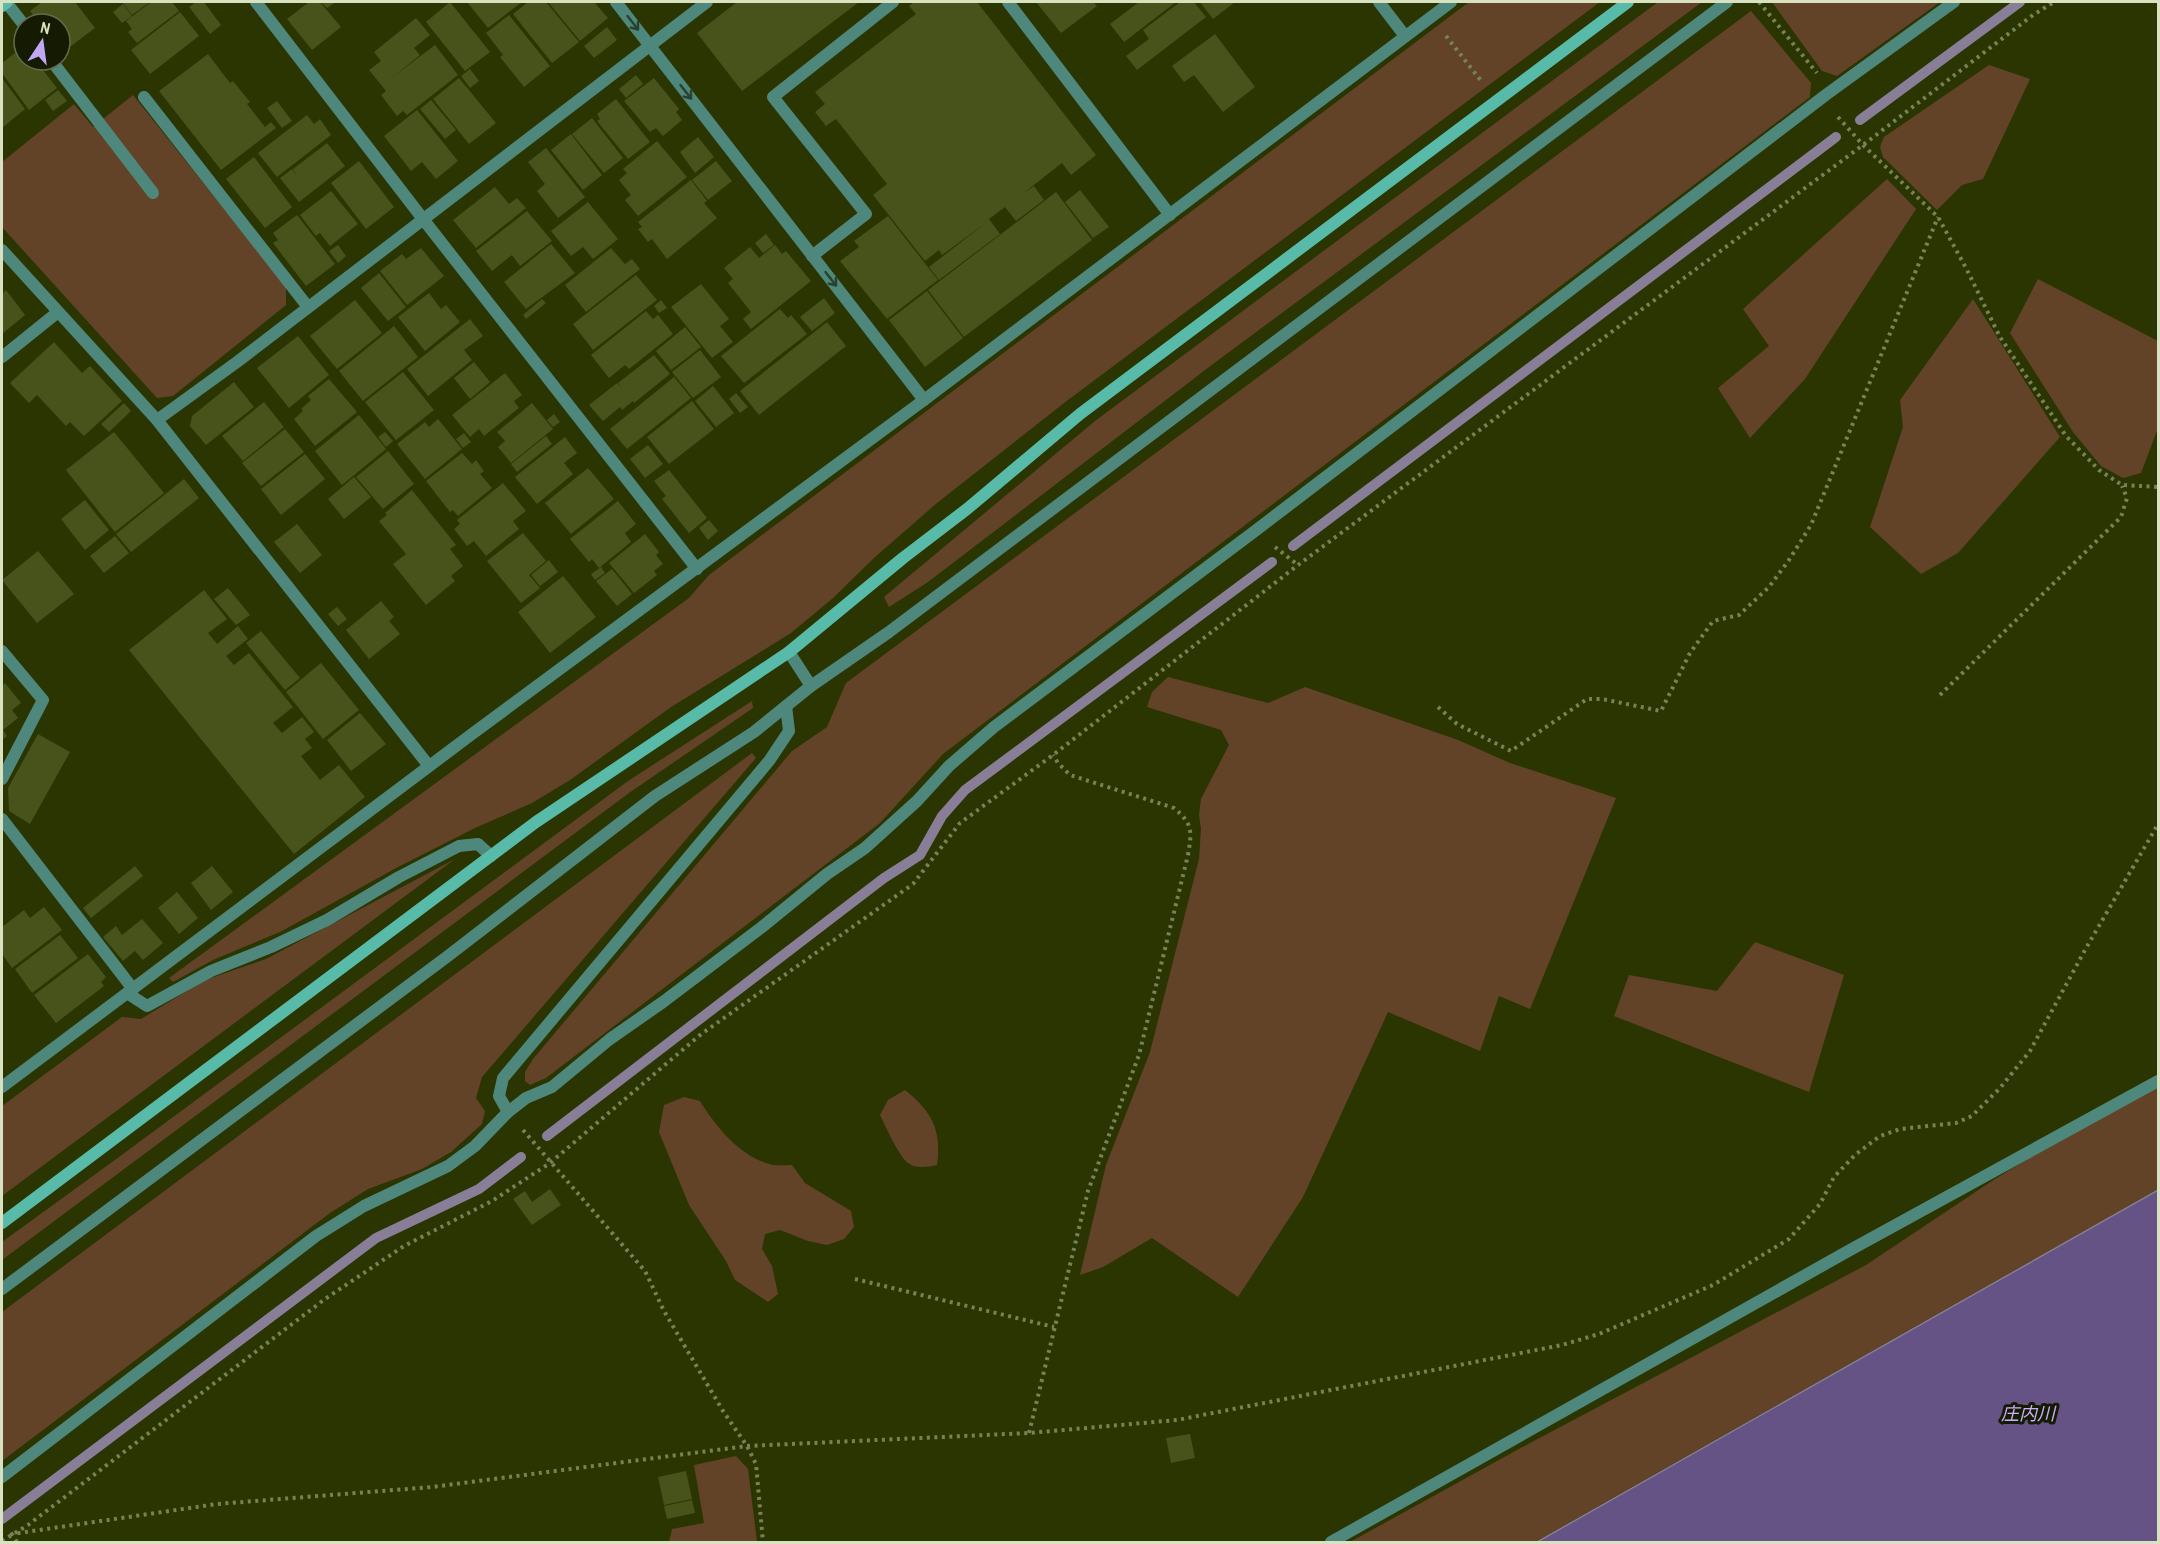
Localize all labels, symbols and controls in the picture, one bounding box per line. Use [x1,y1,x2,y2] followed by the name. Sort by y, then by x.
[12,12,72,72] north arrow
[627,15,639,31] one-way arrow
[38,16,52,39] text: N
[679,83,692,99] one-way arrow
[824,271,837,287] one-way arrow
[2001,1401,2057,1426] water label: 庄内川

